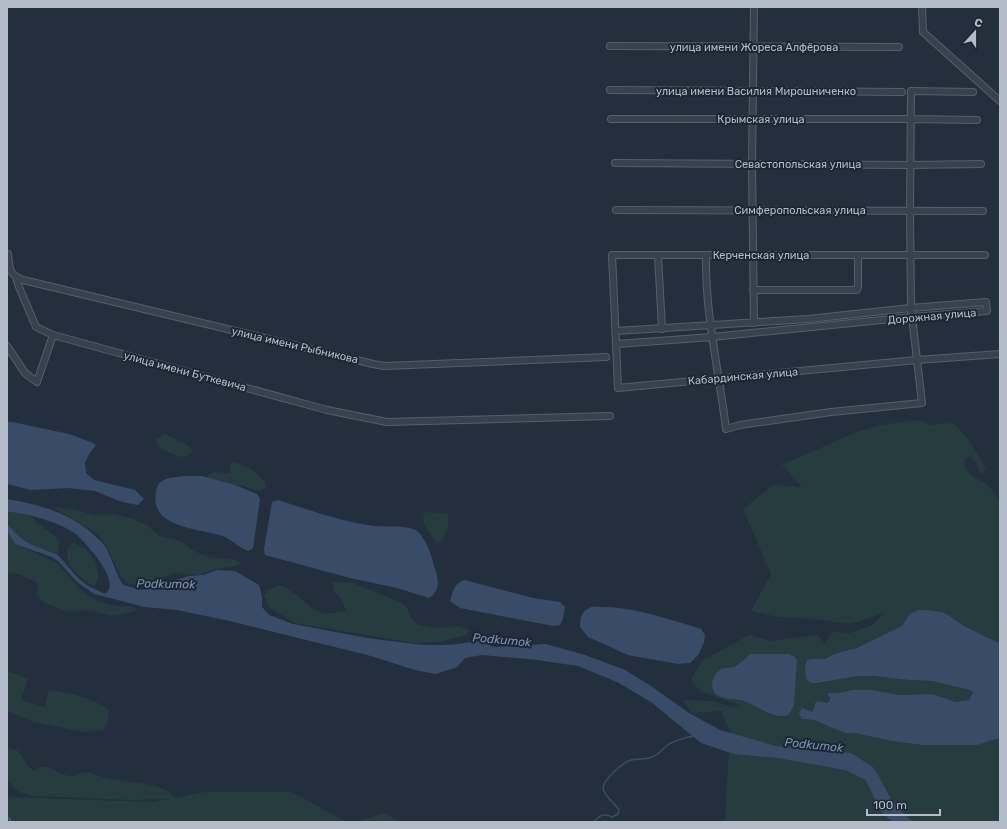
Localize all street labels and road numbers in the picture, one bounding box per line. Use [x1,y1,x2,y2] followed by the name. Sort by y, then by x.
[670,41,838,54] street label: улица имени Жореса Алфёрова
[656,85,856,98] street label: улица имени Василия Мирошниченко
[717,113,805,126] street label: Крымская улица
[735,158,861,171] street label: Севастопольская улица
[734,204,866,217] street label: Симферопольская улица
[713,249,809,262] street label: Керченская улица
[887,306,977,327] street label: Дорожная улица
[230,325,360,366] street label: улица имени Рыбникова
[122,349,248,394] street label: улица имени Буткевича
[687,365,799,388] street label: Кабардинская улица

